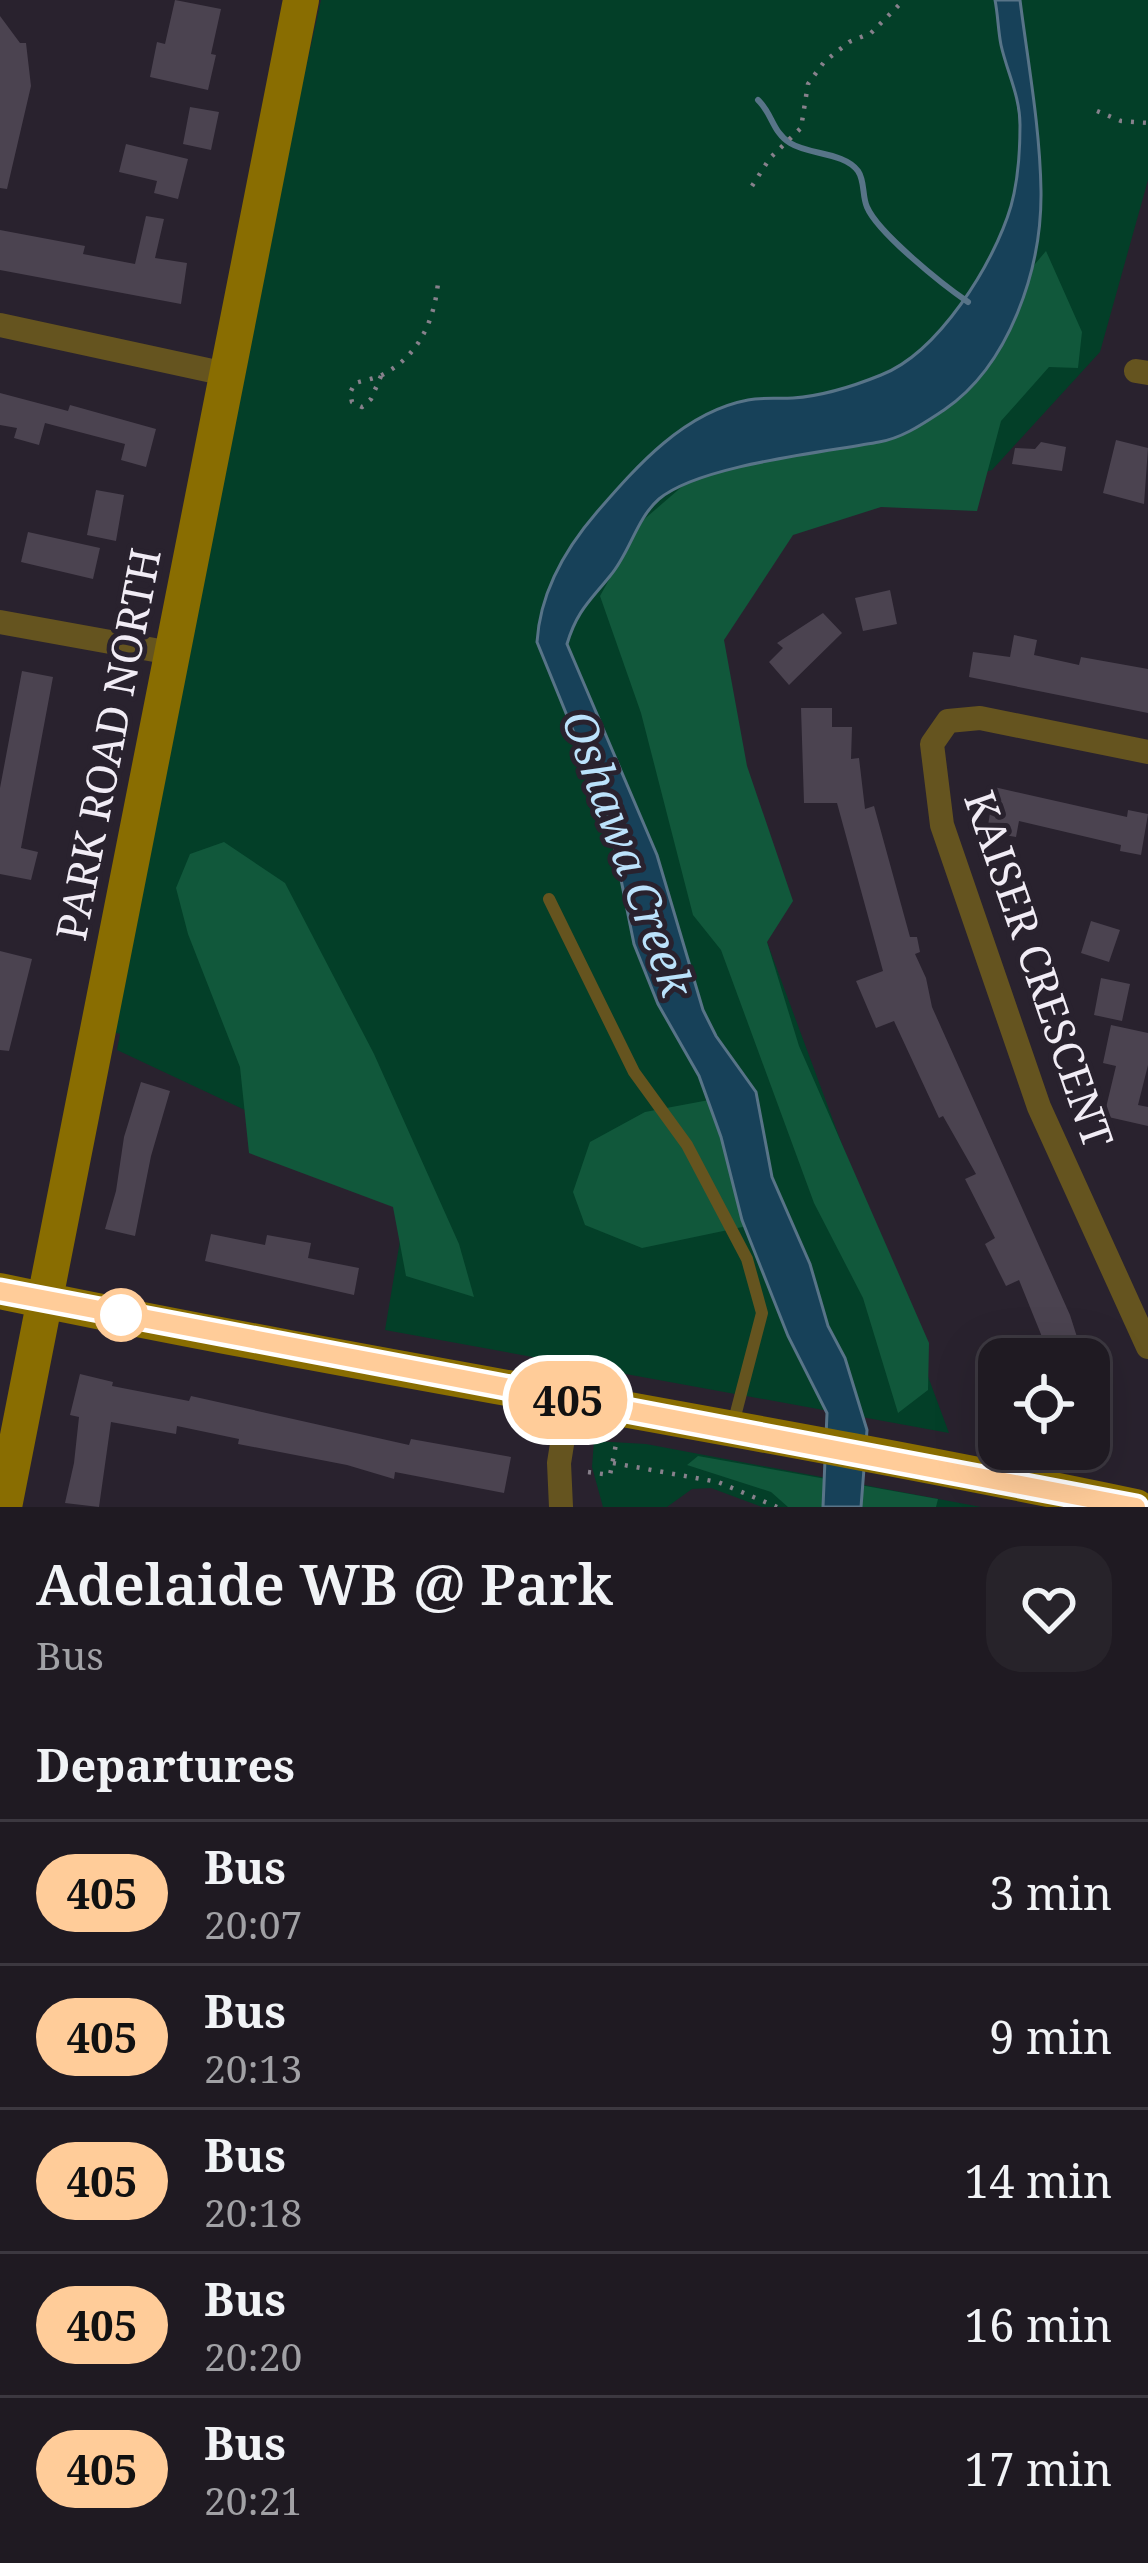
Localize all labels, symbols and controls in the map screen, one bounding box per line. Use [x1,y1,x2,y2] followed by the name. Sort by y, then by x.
[41,543,173,945] street label: PARK ROAD NORTH
[549,701,709,1006] water label: Oshawa Creek
[952,783,1128,1155] street label: KAISER CRESCENT
[96,1290,146,1340] unlabelled marker
[978,1338,1110,1470] map controls
[978,1338,1110,1470] button: locate
[499,1361,637,1439] line badge: 405
[532,1371,604,1428] text: 405
[36,1544,613,1622] text: Adelaide WB @ Park
[986,1546,1112,1672] button: heart
[36,1628,104,1681] text: Bus
[36,1734,295,1795] text: Departures
[204,1836,286,1897] text: Bus
[989,1862,1112,1923] text: 3 min
[66,1864,138,1921] text: 405
[204,1897,302,1950] text: 20:07
[204,1980,286,2041] text: Bus
[989,2006,1112,2067] text: 9 min
[66,2008,138,2065] text: 405
[204,2041,302,2094] text: 20:13
[204,2124,286,2185] text: Bus
[964,2150,1112,2211] text: 14 min
[66,2152,138,2209] text: 405
[204,2185,302,2238] text: 20:18
[204,2268,286,2329] text: Bus
[964,2294,1112,2355] text: 16 min
[66,2296,138,2353] text: 405
[204,2329,302,2382] text: 20:20
[204,2412,286,2473] text: Bus
[964,2438,1112,2499] text: 17 min
[66,2440,138,2497] text: 405
[204,2473,302,2526] text: 20:21

